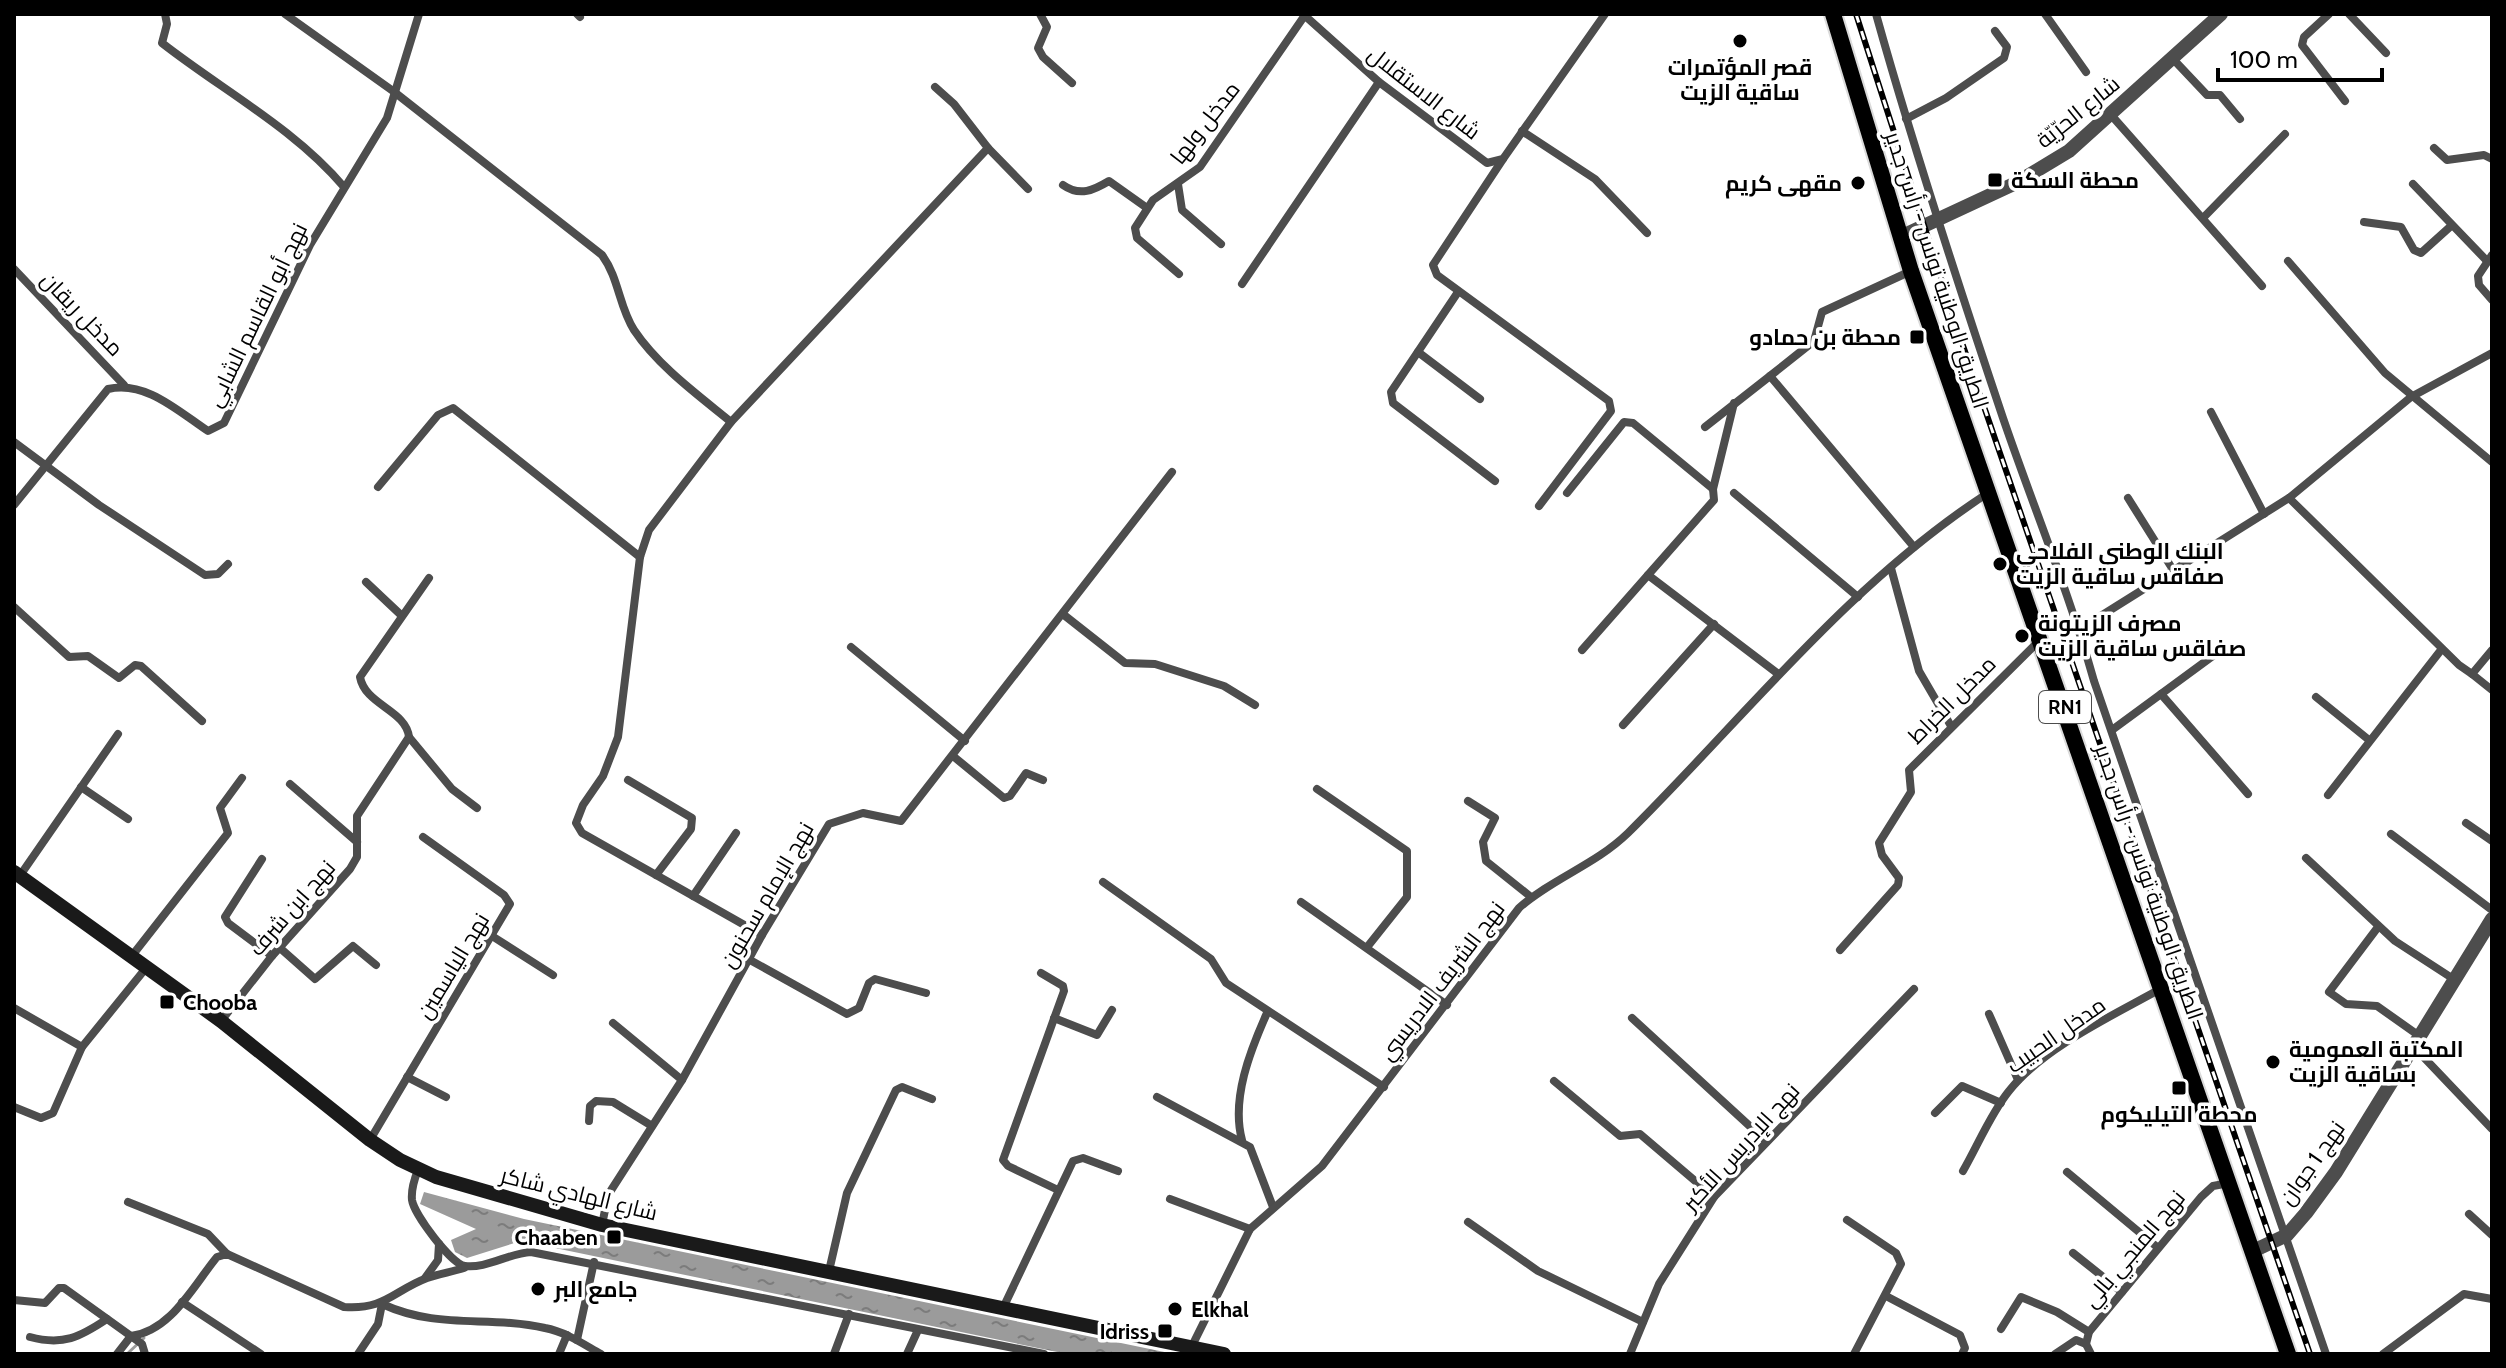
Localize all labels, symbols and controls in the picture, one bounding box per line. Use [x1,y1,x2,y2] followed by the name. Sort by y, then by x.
[1731,32,1749,50] marker: قصر المؤتمرات ساقية الزيت
[2218,32,2382,82] scale bar
[1362,41,1486,146] street label: شارع الاستقلال
[2230,45,2298,74] text: 100 m
[1668,54,1812,106] place label: قصر المؤتمرات ساقية الزيت
[2031,70,2126,155] street label: شارع الحرّيّة
[1164,76,1246,170] street label: مدخل ولها
[1879,126,1995,412] street label: الطريق الوطنية تونس - رأس جدير
[2011,167,2139,194] place label: محطة السكة
[1725,170,1842,199] place label: مقهى كريم
[1986,171,2004,189] marker: محطة السكة
[1849,174,1867,192] marker: مقهى كريم
[201,219,316,413] street label: نهج أبو القاسم الشابي
[35,266,129,362] street label: مدخل ريقان
[1749,324,1901,351] place label: محطة بن حمادو
[1908,328,1926,346] marker: محطة بن حمادو
[2016,538,2224,590] place label: البنك الوطني الفلاحي صفاقس ساقية الزيت
[1991,555,2009,573] marker: البنك الوطني الفلاحي صفاقس ساقية الزيت
[2038,610,2246,662] place label: مصرف الزيتونة صفاقس ساقية الزيت
[2013,627,2031,645] marker: مصرف الزيتونة صفاقس ساقية الزيت
[1903,651,2001,749] street label: مدخل الخراط
[2039,691,2091,723] road number: RN1
[2088,739,2209,1023] street label: الطريق الوطنية تونس - رأس جدير
[714,817,821,974] street label: نهج الإمام سحنون
[243,854,342,962] street label: نهج ابن شرف
[1373,896,1513,1068] street label: نهج الشريف الادريسي
[411,908,496,1024] street label: نهج الياسمين
[183,989,257,1016] place label: Chooba
[2001,991,2111,1079] street label: مدخل الحبيب
[158,993,176,1011] marker: Chooba
[2289,1036,2464,1088] place label: المكتبة العمومية بساقية الزيت
[2264,1053,2282,1071] marker: المكتبة العمومية بساقية الزيت
[1675,1078,1806,1219] street label: نهج الإدريس الأكبر
[2170,1079,2188,1097] marker: محطة التيليكوم
[2100,1101,2258,1130] place label: محطة التيليكوم
[2273,1116,2352,1211] street label: نهج 1 جوان
[495,1161,660,1229] street label: شارع الهادي شاكر
[2077,1185,2193,1315] street label: نهج المنجي بالي
[515,1224,598,1251] place label: Chaaben
[605,1228,623,1246] marker: Chaaben
[553,1276,638,1304] place label: جامع البر
[529,1280,547,1298] marker: جامع البر
[1191,1296,1249,1323] place label: Elkhal
[1166,1300,1184,1318] marker: Elkhal
[1099,1318,1149,1345] place label: Idriss
[1156,1322,1174,1340] marker: Idriss

